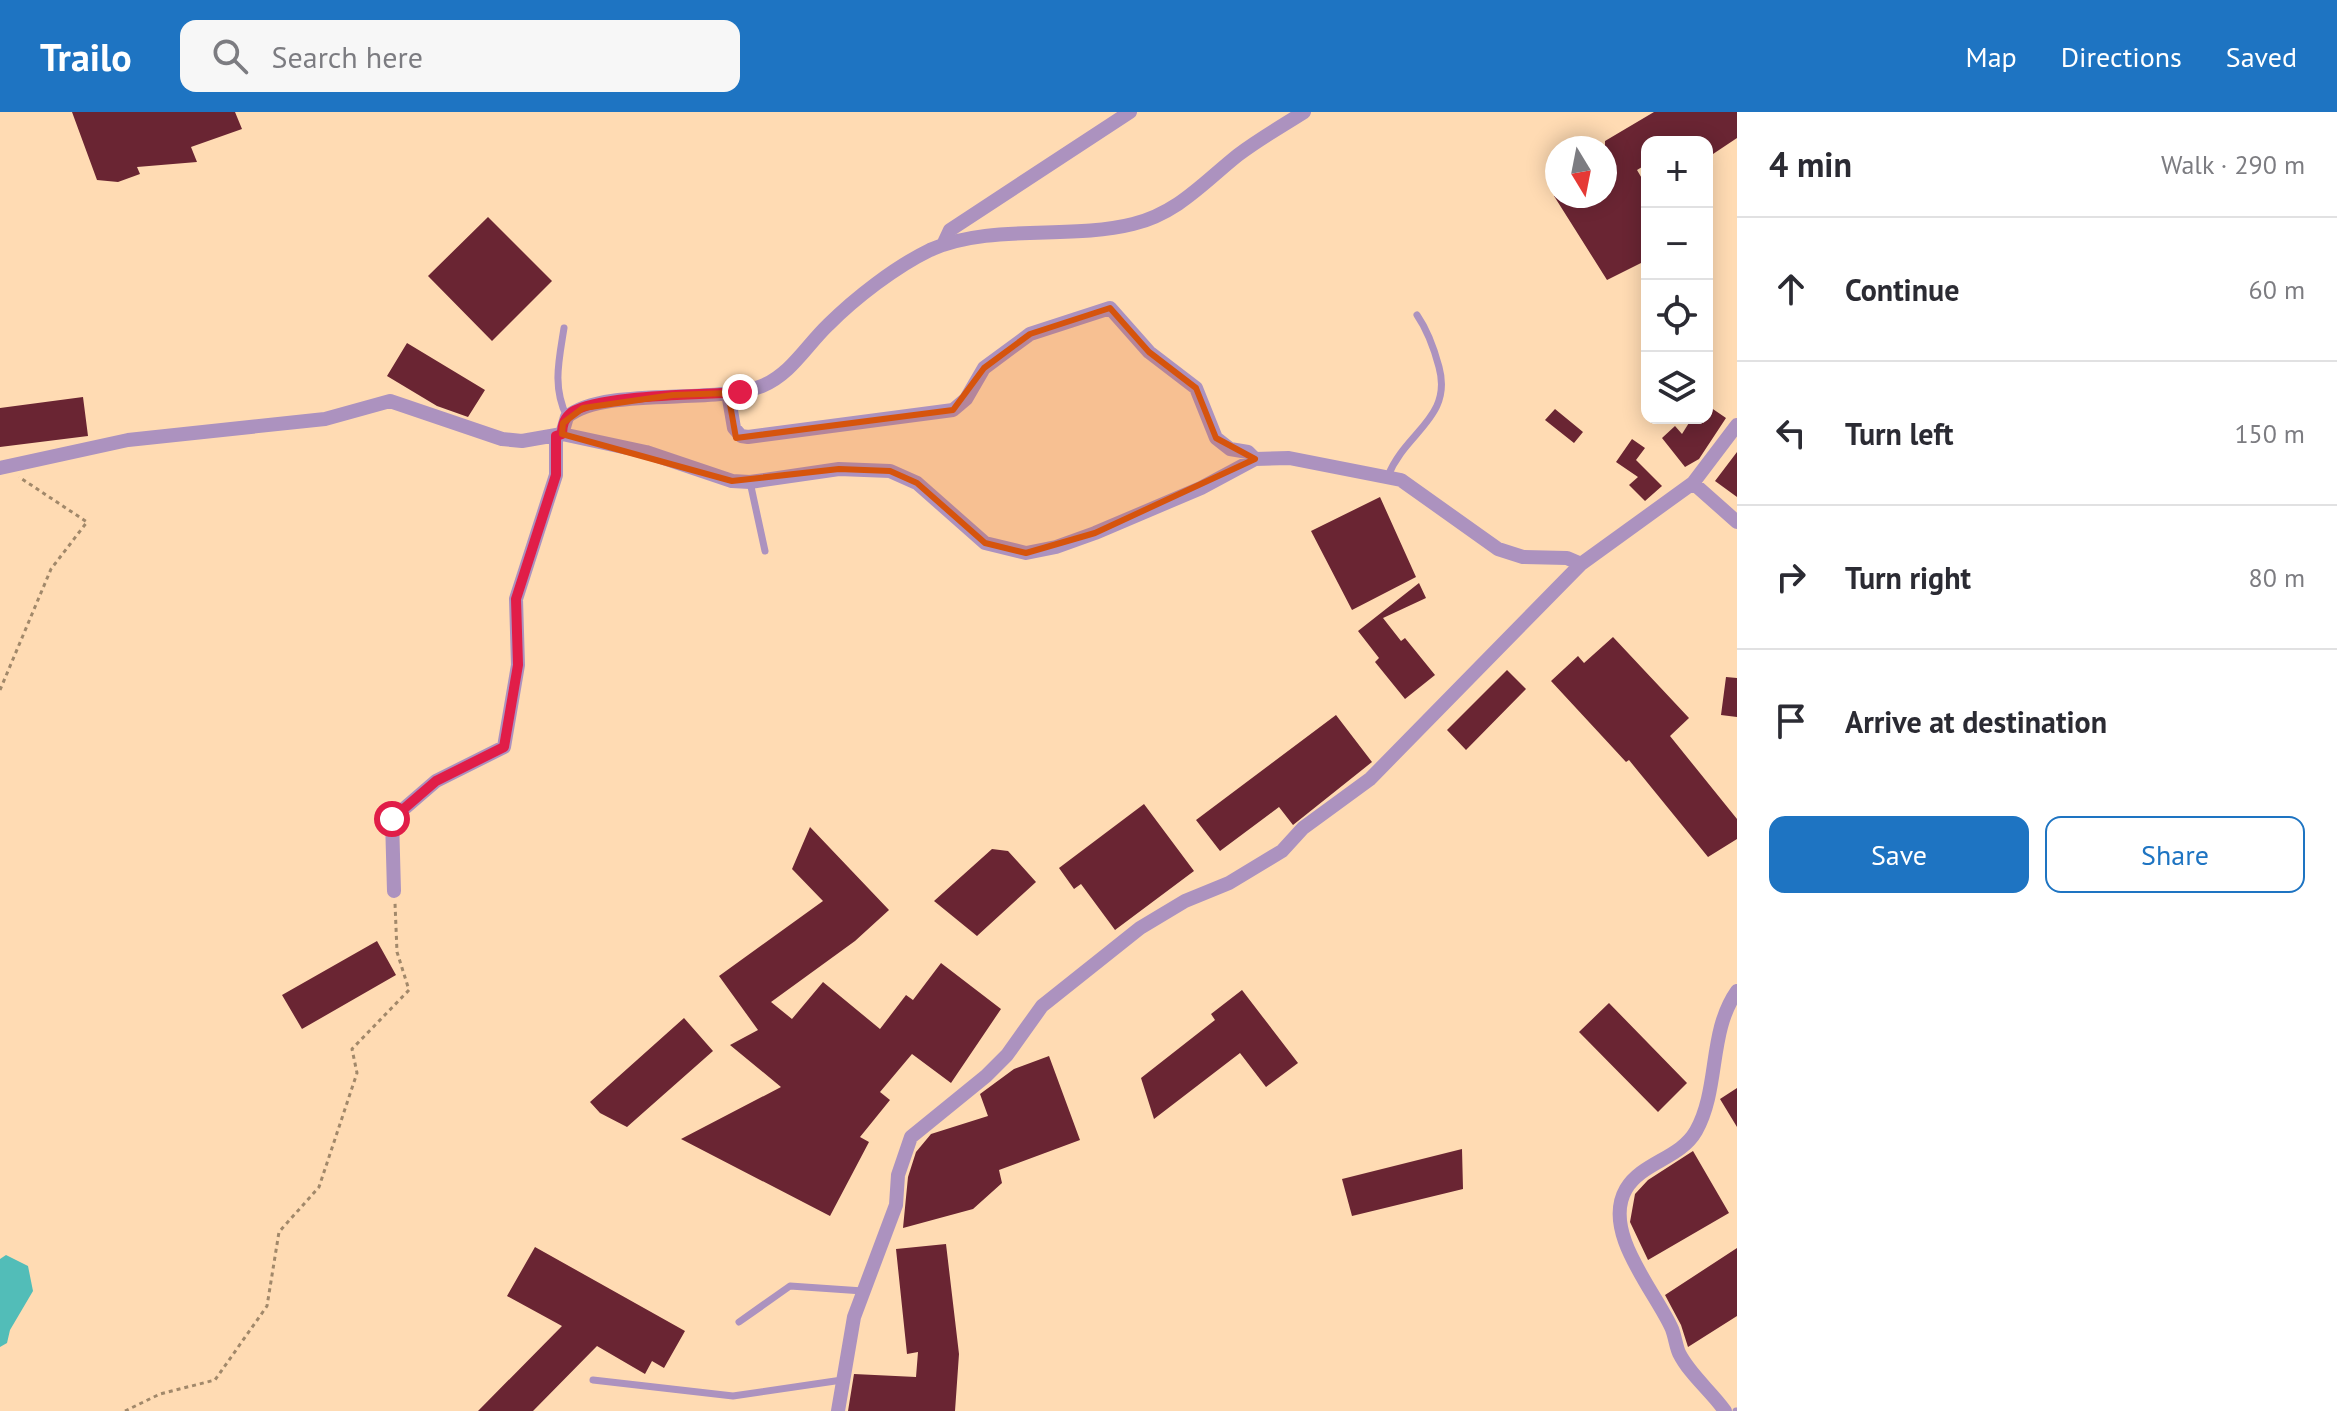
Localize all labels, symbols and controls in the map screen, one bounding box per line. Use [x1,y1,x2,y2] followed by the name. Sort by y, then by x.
[180,20,740,92] search box
[40,32,132,81] text: Trailo
[208,34,252,78] icon: search
[272,37,423,76] text: Search here
[1966,38,2017,75] text: Map
[2061,38,2182,75] text: Directions
[2226,38,2297,75] text: Saved
[1545,136,1617,208] north arrow
[1641,136,1713,424] map controls
[1641,136,1713,208] button: +
[1769,142,1852,186] text: 4 min
[2161,148,2305,181] text: Walk · 290 m
[1641,208,1713,280] button: −
[1769,267,1813,311] icon: ahead
[1845,270,1959,309] text: Continue
[2249,273,2305,306] text: 60 m
[1641,280,1713,352] button: locate
[1641,352,1713,424] button: layers
[722,374,758,410] route end
[1769,411,1813,455] icon: left
[1845,414,1953,453] text: Turn left
[2234,417,2305,450] text: 150 m
[1769,555,1813,599] icon: right
[1845,558,1971,597] text: Turn right
[2249,561,2305,594] text: 80 m
[1769,699,1813,743] icon: arrive
[1845,702,2107,741] text: Arrive at destination
[374,801,410,837] route start
[1769,816,2029,893] button: Save
[2045,816,2305,893] button: Share

